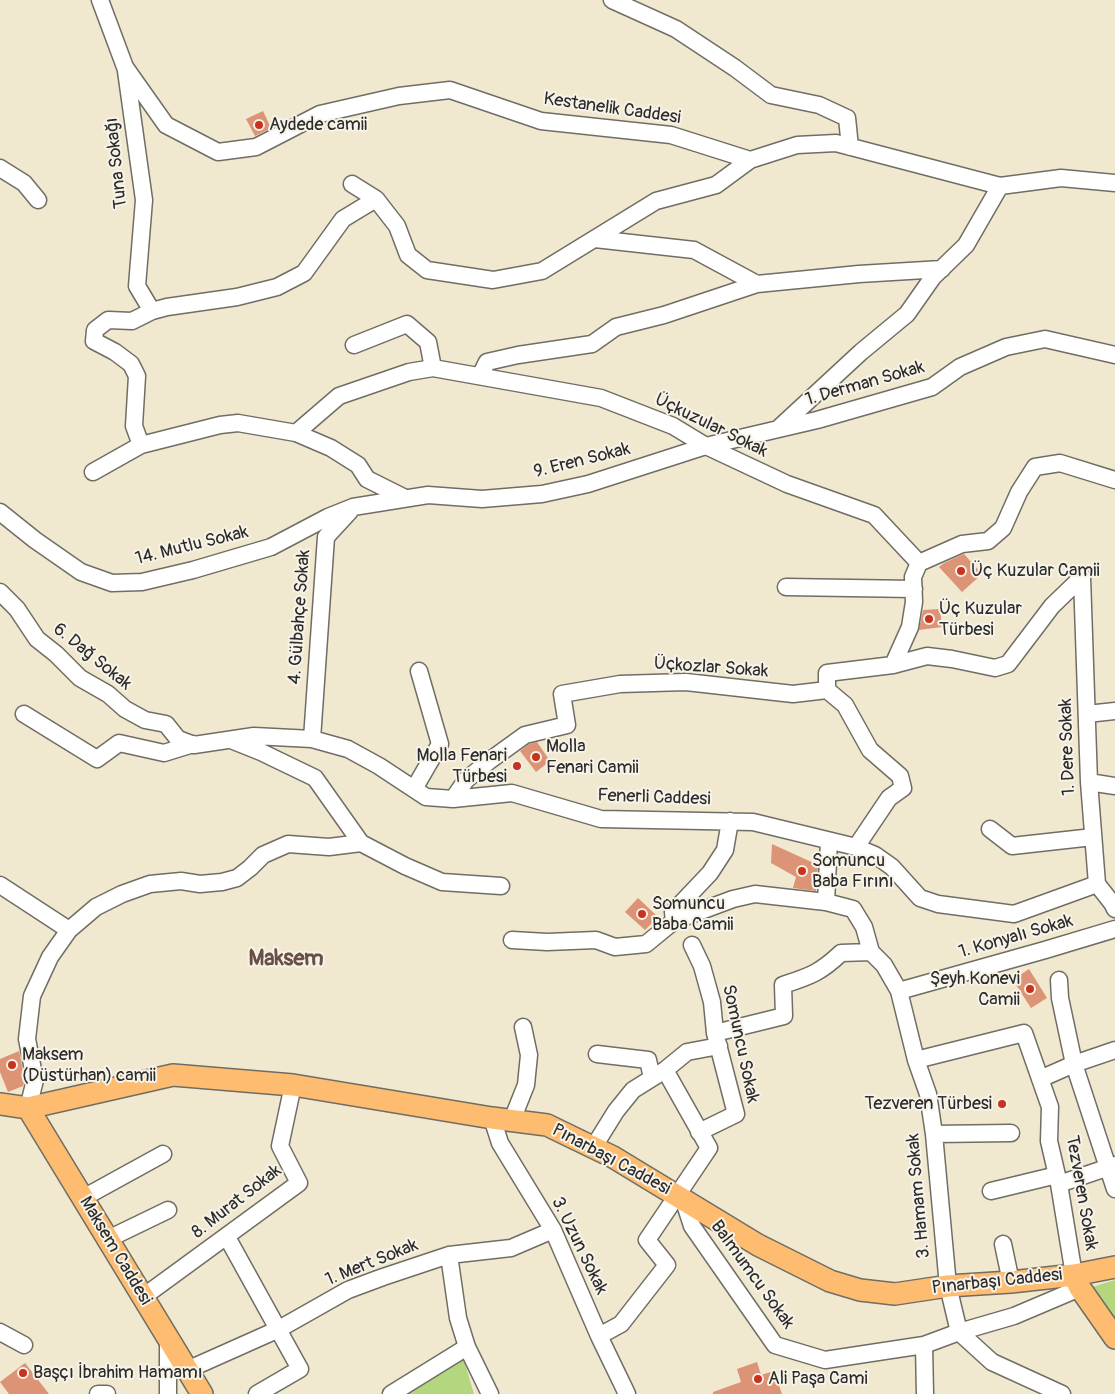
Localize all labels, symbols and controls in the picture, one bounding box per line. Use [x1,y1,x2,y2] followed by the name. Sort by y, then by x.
[542,89,682,129] street label: Kestanelik Caddesi
[269,114,367,136] place label: Aydede camii
[101,116,133,210] street label: Tuna Sokağı
[253,119,265,131] marker: Aydede camii
[803,357,927,411] street label: 1. Derman Sokak
[651,389,771,463] street label: Üçkuzular Sokak
[532,439,632,483] street label: 9. Eren Sokak
[133,522,251,570] street label: 14. Mutlu Sokak
[285,549,315,685] street label: 4. Gülbahçe Sokak
[971,560,1100,582] place label: Üç Kuzular Camii
[955,565,967,577] marker: Üç Kuzular Camii
[939,598,1022,640] place label: Üç Kuzular Türbesi
[923,613,935,625] marker: Üç Kuzular Türbesi
[48,619,136,695] street label: 6. Dağ Sokak
[653,653,769,683] street label: Üçkozlar Sokak
[1056,698,1080,796] street label: 1. Dere Sokak
[546,736,639,779] place label: Molla Fenari Camii
[417,745,507,788] place label: Molla Fenari Türbesi
[530,751,542,763] marker: Molla Fenari Camii
[511,760,523,772] marker: Molla Fenari Türbesi
[597,785,711,811] street label: Fenerli Caddesi
[812,850,894,892] place label: Somuncu Baba Fırını
[796,865,808,877] marker: Somuncu Baba Fırını
[652,893,734,936] place label: Somuncu Baba Camii
[636,908,648,920] marker: Somuncu Baba Camii
[956,910,1076,964] street label: 1. Konyalı Sokak
[248,946,324,972] district label: Maksem
[930,968,1020,1011] place label: Şeyh Konevi Camii
[717,983,763,1105] street label: Somuncu Sokak
[1024,983,1036,995] marker: Şeyh Konevi Camii
[22,1044,156,1086] place label: Maksem (Düstürhan) camii
[6,1059,18,1071] marker: Maksem (Düstürhan) camii
[864,1093,992,1115] place label: Tezveren Türbesi
[996,1098,1008,1110] marker: Tezveren Türbesi
[548,1120,674,1200] street label: Pınarbaşı Caddesi
[903,1133,935,1259] street label: 3. Hamam Sokak
[1060,1134,1102,1252] street label: Tezveren Sokak
[188,1160,286,1244] street label: 8. Murat Sokak
[74,1193,156,1309] street label: Maksem Caddesi
[546,1194,612,1298] street label: 3. Uzun Sokak
[705,1216,799,1334] street label: Balmumcu Sokak
[323,1235,421,1291] street label: 1. Mert Sokak
[931,1264,1063,1300] street label: Pınarbaşı Caddesi
[33,1362,203,1384] place label: Başçı İbrahim Hamamı
[17,1367,29,1379] marker: Başçı İbrahim Hamamı
[768,1368,868,1390] place label: Ali Paşa Cami
[752,1373,764,1385] marker: Ali Paşa Cami

